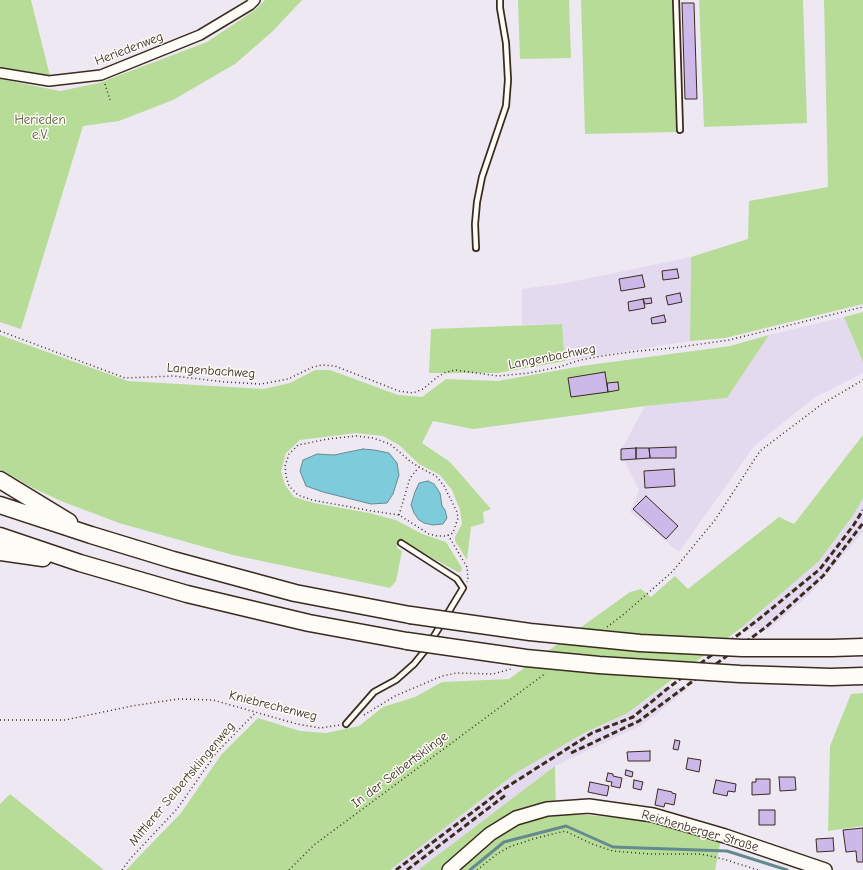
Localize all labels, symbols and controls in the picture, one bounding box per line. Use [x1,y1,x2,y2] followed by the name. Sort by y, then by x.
[93,29,165,69] street label: Heriedenweg
[14,112,66,143] park label: Herieden e.V.
[507,341,597,373] street label: Langenbachweg
[166,360,256,382] street label: Langenbachweg
[227,688,319,724] street label: Kniebrechenweg
[126,719,238,849] street label: Mittlerer Seibertsklingenweg
[349,729,451,811] street label: In der Seibertsklinge
[640,807,760,855] street label: Reichenberger Straße

